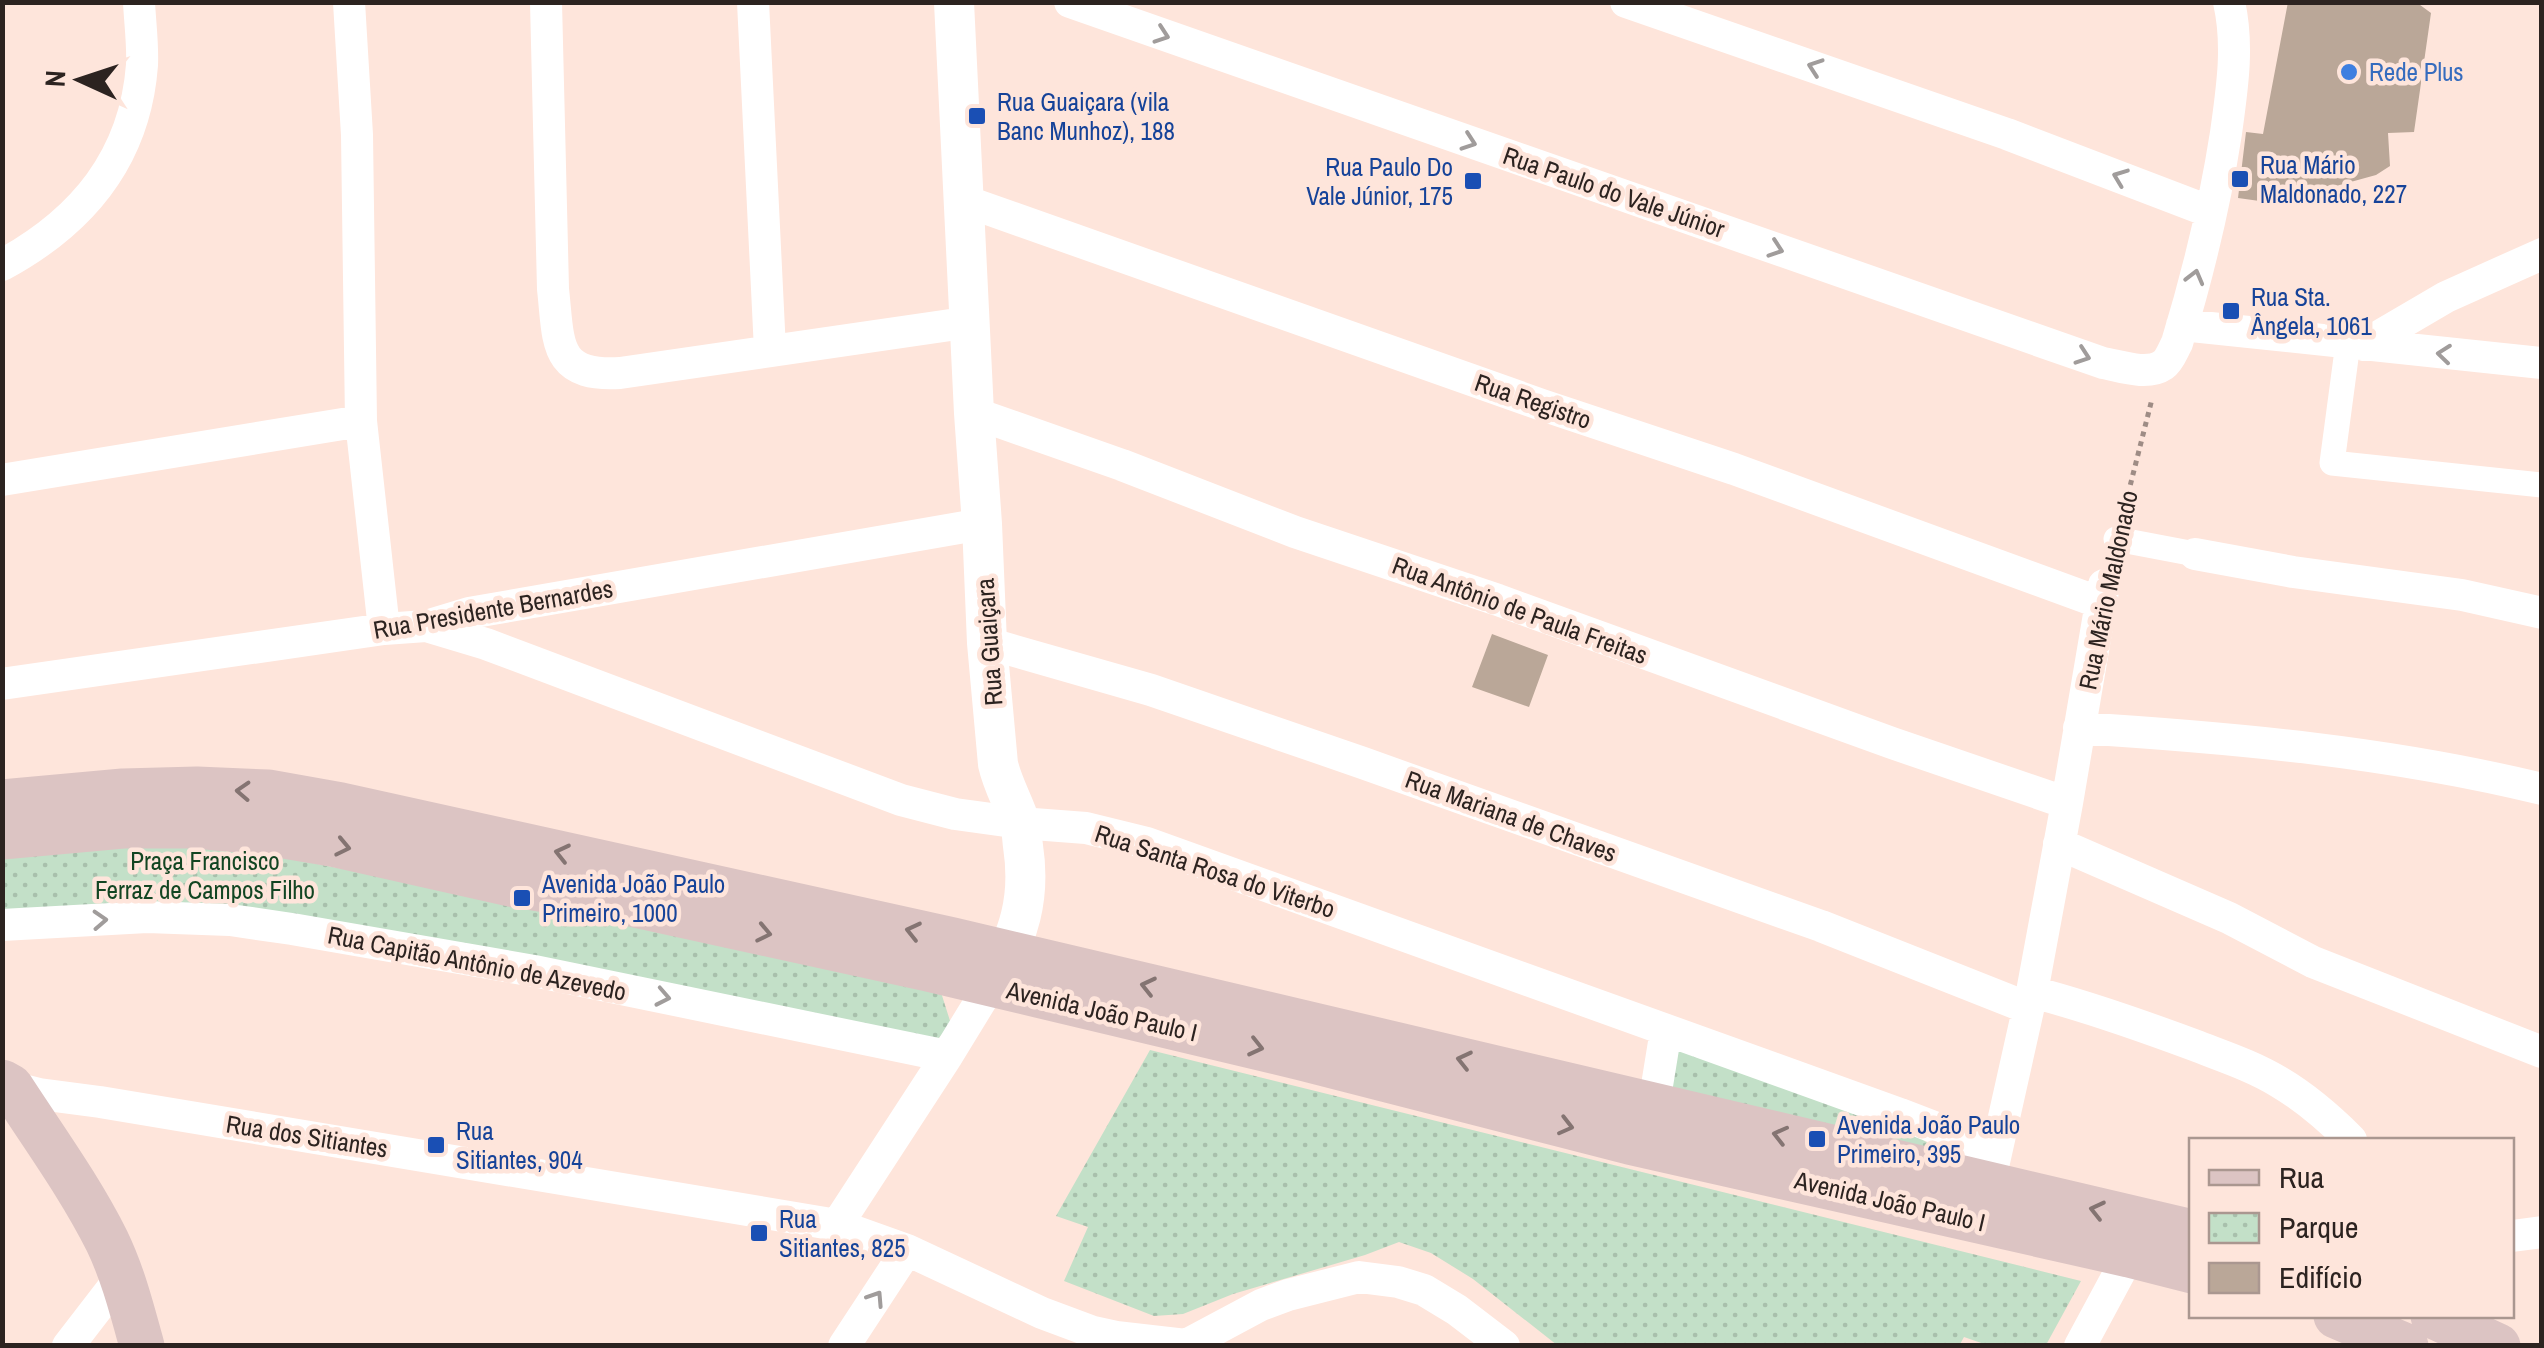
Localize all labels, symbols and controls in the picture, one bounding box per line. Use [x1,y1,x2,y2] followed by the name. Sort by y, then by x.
[1153,23,1170,43] one-way arrow
[30,30,130,130] north arrow
[2369,55,2464,89] place label: Rede Plus
[1807,59,1824,79] one-way arrow
[2338,61,2360,83] marker: Rede Plus
[36,69,74,88] text: N
[997,85,1175,148] place label: Rua Guaiçara (vila Banc Munhoz), 188
[966,105,988,127] marker: Rua Guaiçara (vila Banc Munhoz), 188
[1460,130,1477,150] one-way arrow
[1499,138,1729,246] street label: Rua Paulo do Vale Júnior
[2260,148,2407,211] place label: Rua Mário Maldonado, 227
[1306,150,1453,213] place label: Rua Paulo Do Vale Júnior, 175
[2229,168,2251,190] marker: Rua Mário Maldonado, 227
[2113,169,2130,189] one-way arrow
[1462,170,1484,192] marker: Rua Paulo Do Vale Júnior, 175
[1766,237,1783,257] one-way arrow
[2183,269,2204,286] one-way arrow
[2250,280,2372,343] place label: Rua Sta. Ângela, 1061
[2220,300,2242,322] marker: Rua Sta. Ângela, 1061
[2436,343,2452,365] one-way arrow
[2073,344,2090,364] one-way arrow
[1470,365,1596,437] street label: Rua Registro
[2070,487,2146,693] street label: Rua Mário Maldonado
[1388,548,1652,672] street label: Rua Antônio de Paula Freitas
[371,571,615,647] street label: Rua Presidente Bernardes
[968,577,1010,707] street label: Rua Guaiçara
[1401,762,1621,870] street label: Rua Mariana de Chaves
[234,781,250,802] one-way arrow
[1091,816,1339,926] street label: Rua Santa Rosa do Viterbo
[334,835,351,856] one-way arrow
[554,843,571,864] one-way arrow
[95,844,315,907] park label: Praça Francisco Ferraz de Campos Filho
[541,867,725,930] place label: Avenida João Paulo Primeiro, 1000
[511,887,533,909] marker: Avenida João Paulo Primeiro, 1000
[92,910,108,931] one-way arrow
[325,917,629,1009] street label: Rua Capitão Antônio de Azevedo
[755,922,772,943] one-way arrow
[905,922,922,943] one-way arrow
[1002,972,1201,1049] street label: Avenida João Paulo I
[1140,976,1157,997] one-way arrow
[654,986,671,1007] one-way arrow
[1247,1035,1264,1056] one-way arrow
[1456,1051,1473,1072] one-way arrow
[224,1106,390,1166] street label: Rua dos Sitiantes
[1836,1108,2020,1171] place label: Avenida João Paulo Primeiro, 395
[456,1114,583,1177] place label: Rua Sitiantes, 904
[1557,1114,1574,1135] one-way arrow
[1772,1126,1789,1147] one-way arrow
[1806,1128,1828,1150] marker: Avenida João Paulo Primeiro, 395
[425,1134,447,1156] marker: Rua Sitiantes, 904
[2189,1138,2514,1318] legend
[2279,1157,2324,1197] text: Rua
[1790,1162,1989,1239] street label: Avenida João Paulo I
[2088,1201,2105,1222] one-way arrow
[779,1202,906,1265] place label: Rua Sitiantes, 825
[2279,1207,2358,1247] text: Parque
[748,1222,770,1244] marker: Rua Sitiantes, 825
[2279,1257,2362,1297] text: Edifício
[863,1290,882,1308] one-way arrow

